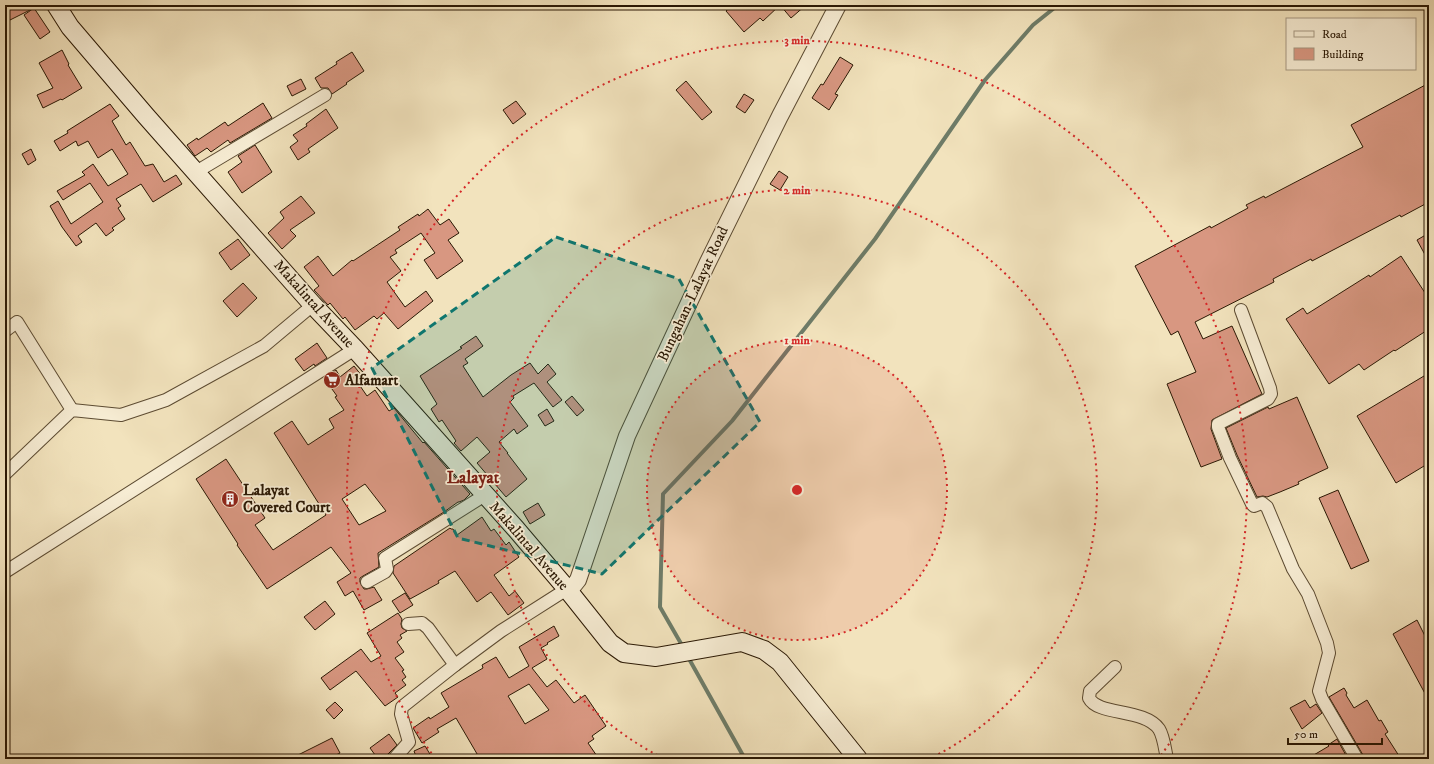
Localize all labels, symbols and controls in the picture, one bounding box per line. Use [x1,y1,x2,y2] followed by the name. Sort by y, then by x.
[1286,18,1416,70] legend
[1322,27,1347,42] text: Road
[784,33,810,48] text: 3 min
[1322,47,1363,62] text: Building
[784,183,811,198] text: 2 min
[653,223,733,365] street label: Bungahan-Lalayat Road
[269,256,359,352] street label: Makalintal Avenue
[784,333,810,348] text: 1 min
[322,370,342,390] supermarket icon: Alfamart
[344,371,398,390] place label: Alfamart
[447,467,500,489] district label: Lalayat
[243,481,331,517] place label: Lalayat Covered Court
[790,483,804,497] centre of rings
[220,489,240,509] building icon: Lalayat Covered Court
[485,497,573,595] street label: Makalintal Avenue
[1288,720,1382,746] scale bar
[1294,727,1318,742] text: 50 m

